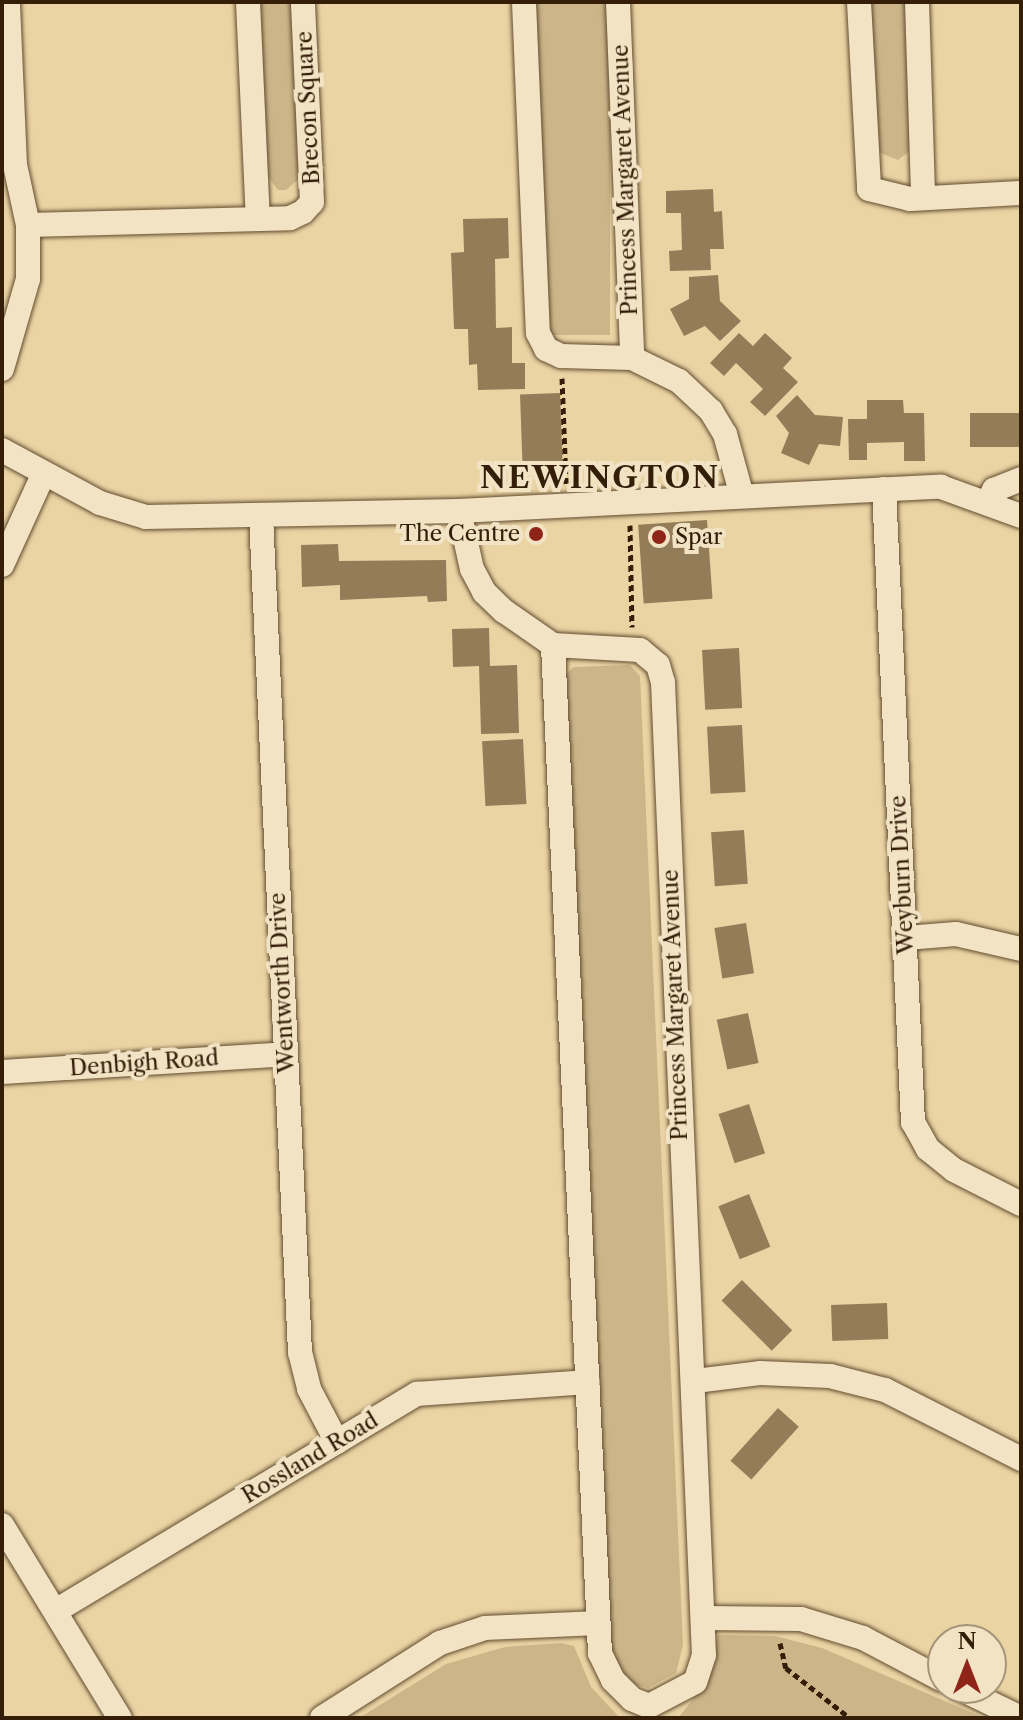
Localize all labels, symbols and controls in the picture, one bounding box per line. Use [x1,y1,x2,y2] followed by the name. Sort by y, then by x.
[291,30,325,186] street label: Brecon Square
[607,44,643,316] street label: Princess Margaret Avenue
[480,460,720,496] district label: NEWINGTON
[399,521,520,547] place label: The Centre
[675,524,723,550] place label: Spar
[527,525,545,543] marker: The Centre
[650,528,668,546] marker: Spar
[885,795,919,955] street label: Weyburn Drive
[657,869,693,1141] street label: Princess Margaret Avenue
[264,892,300,1074] street label: Wentworth Drive
[68,1045,220,1081] street label: Denbigh Road
[237,1407,383,1509] street label: Rossland Road
[927,1624,1007,1704] north arrow
[957,1628,977,1655] text: N

